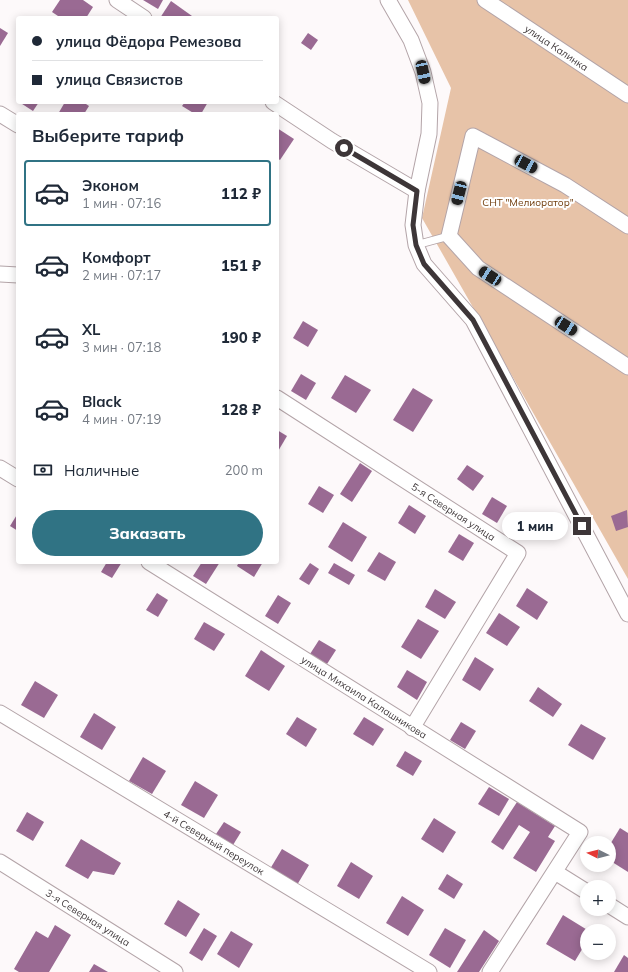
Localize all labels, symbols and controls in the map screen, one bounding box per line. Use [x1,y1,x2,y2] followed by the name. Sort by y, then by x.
[522,22,591,74] street label: улица Калинка
[56,32,241,51] text: улица Фёдора Ремезова
[415,59,431,85] car
[56,70,183,89] text: улица Связистов
[32,124,184,147] text: Выберите тариф
[335,139,353,157] route start
[513,153,539,175] car
[34,175,70,211] icon: car
[82,176,139,195] text: Эконом
[450,180,468,206] car
[221,184,261,203] text: 112 ₽
[82,195,161,211] text: 1 мин · 07:16
[482,196,574,209] park label: СНТ "Мелиоратор"
[34,247,70,283] icon: car
[82,248,151,267] text: Комфорт
[221,256,261,275] text: 151 ₽
[477,264,503,288] car
[82,267,161,283] text: 2 мин · 07:17
[553,314,579,338] car
[34,319,70,355] icon: car
[82,320,100,339] text: XL
[221,328,261,347] text: 190 ₽
[82,339,161,355] text: 3 мин · 07:18
[34,391,70,427] icon: car
[82,392,121,411] text: Black
[221,400,261,419] text: 128 ₽
[82,411,161,427] text: 4 мин · 07:19
[32,459,54,481] icon: cash
[64,461,139,480] text: Наличные
[225,462,263,478] text: 200 m
[409,480,498,544] street label: 5-я Северная улица
[32,510,263,556] button: Заказать
[502,512,568,540] callout: 1 мин
[573,517,591,535] route end
[516,518,554,534] text: 1 мин
[299,653,429,742] street label: улица Михаила Калашникова
[161,807,267,878] street label: 4-й Северный переулок
[580,836,616,872] north arrow
[580,836,616,960] map controls
[580,880,616,916] button: +
[43,886,132,949] street label: 3-я Северная улица
[580,924,616,960] button: −

